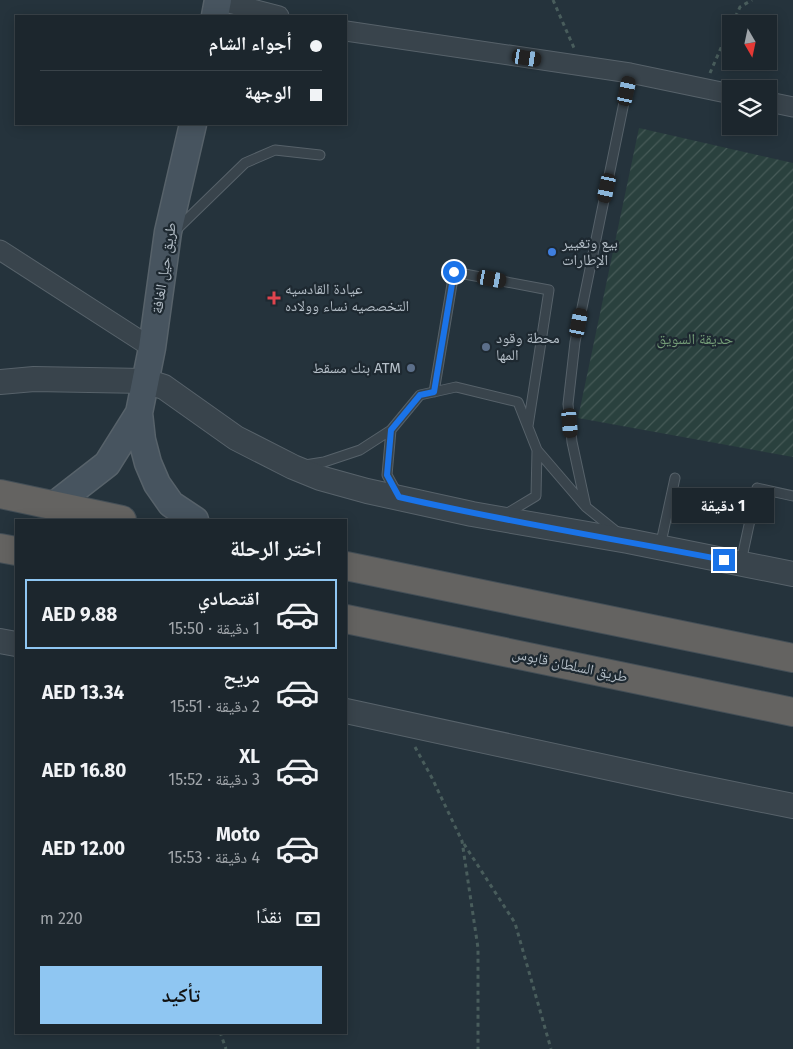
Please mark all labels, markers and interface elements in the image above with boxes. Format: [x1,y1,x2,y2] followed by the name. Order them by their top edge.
[722,15,778,70] north arrow
[722,15,777,135] map controls
[209,32,292,55] text: أجواء الشام
[511,48,542,68] car
[616,75,637,107] car
[722,80,777,135] button: layers
[244,81,292,104] text: الوجهة
[596,172,617,204] car
[148,221,181,315] street label: طريق حيل الغافة
[561,234,618,269] place label: بيع وتغيير الإطارات
[546,246,558,258] marker: بيع وتغيير الإطارات
[443,261,465,283] route start
[475,269,508,289] car
[285,280,409,315] place label: عيادة القادسيه التخصصيه نساء وولاده
[267,291,281,305] marker: عيادة القادسيه التخصصيه نساء وولاده
[568,307,589,339] car
[496,329,560,364] place label: محطة وقود المها
[657,330,734,349] park label: حديقة السويق
[480,341,492,353] marker: محطة وقود المها
[312,359,401,377] place label: بنك مسقط ATM
[405,362,417,374] marker: بنك مسقط ATM
[561,407,578,439] car
[673,488,775,522] callout: 1 دقيقة
[701,496,745,515] text: 1 دقيقة
[230,535,322,562] text: اختر الرحلة
[713,549,735,571] route end
[198,587,260,610] text: اقتصادي
[275,592,320,637] icon: car
[42,603,117,626] text: AED 9.88
[168,619,260,638] text: 1 دقيقة · 15:50
[510,644,629,687] street label: طريق السلطان قابوس
[223,665,260,688] text: مريح
[275,670,320,715] icon: car
[42,681,124,704] text: AED 13.34
[170,697,260,716] text: 2 دقيقة · 15:51
[239,745,260,768] text: XL
[275,748,320,793] icon: car
[42,759,126,782] text: AED 16.80
[168,770,260,789] text: 3 دقيقة · 15:52
[216,823,260,846] text: Moto
[275,826,320,871] icon: car
[42,837,125,860] text: AED 12.00
[168,848,260,867] text: 4 دقيقة · 15:53
[256,905,282,928] text: نقدًا
[294,905,322,933] icon: cash
[40,909,83,928] text: 220 m
[40,966,322,1024] button: تأكيد

